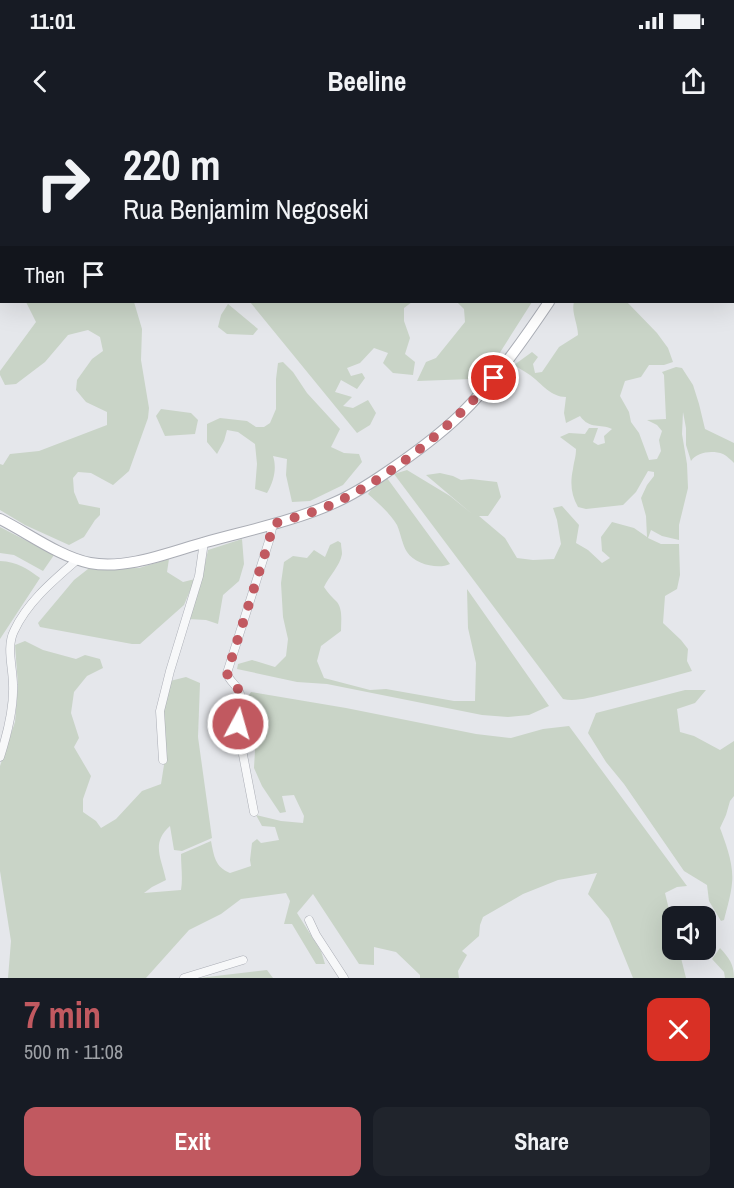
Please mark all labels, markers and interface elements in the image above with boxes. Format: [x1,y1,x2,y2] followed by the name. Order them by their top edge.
[30,6,75,36] text: 11:01
[328,63,406,99] text: Beeline
[24,65,57,98] icon: back
[677,65,710,98] icon: share
[123,137,221,193] text: 220 m
[24,144,102,222] icon: right
[123,191,369,227] text: Rua Benjamim Negoseki
[77,258,110,291] icon: arrive
[24,260,65,290] text: Then
[468,352,519,403] pin
[477,361,510,394] icon: arrive
[206,692,270,756] position arrow
[662,906,716,960] map controls
[662,906,716,960] button: sound
[24,991,101,1039] text: 7 min
[647,998,710,1061] button: close
[24,1038,123,1065] text: 500 m · 11:08
[24,1107,361,1176] button: Exit
[373,1107,710,1176] button: Share

